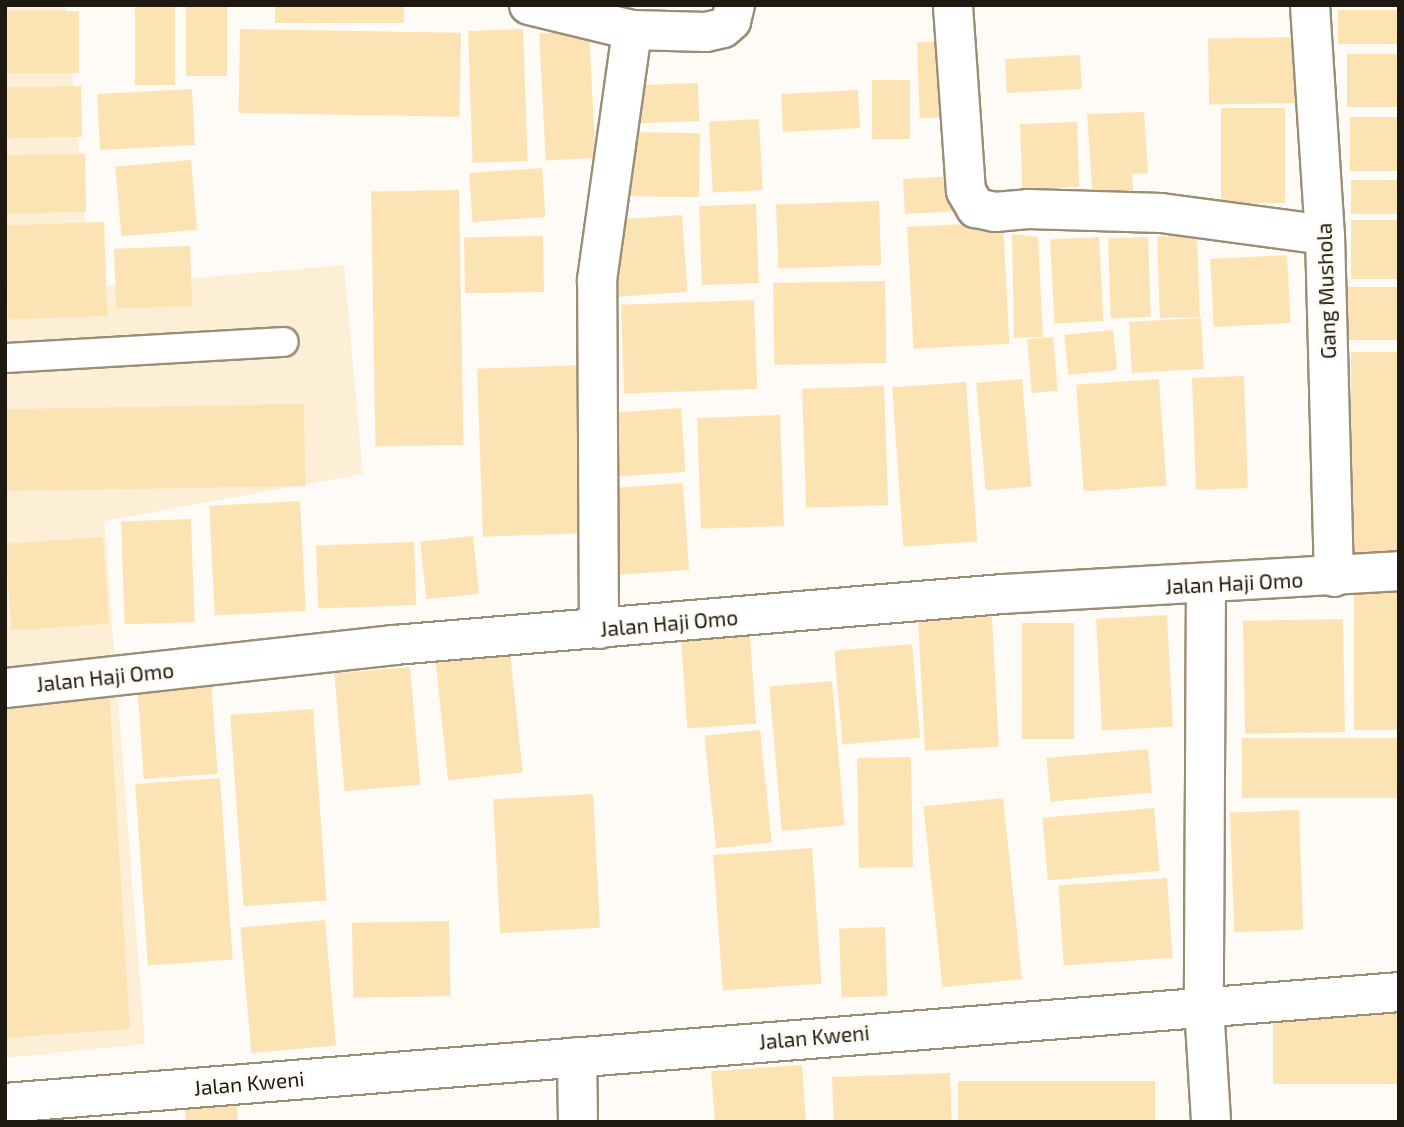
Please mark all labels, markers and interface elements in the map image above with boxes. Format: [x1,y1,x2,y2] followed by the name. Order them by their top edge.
[1311,222,1341,360] street label: Gang Mushola
[1164,567,1304,599] street label: Jalan Haji Omo
[599,604,739,642] street label: Jalan Haji Omo
[35,657,175,697] street label: Jalan Haji Omo
[758,1020,870,1054] street label: Jalan Kweni
[193,1066,305,1100] street label: Jalan Kweni

